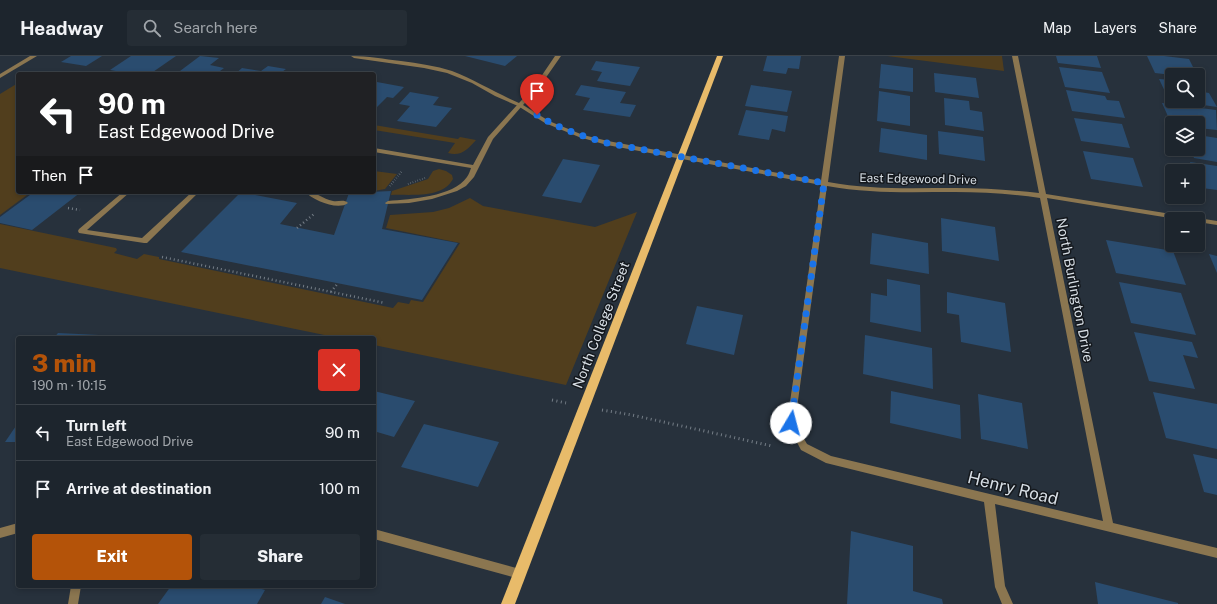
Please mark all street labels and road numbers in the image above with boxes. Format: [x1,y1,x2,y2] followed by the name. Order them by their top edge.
[859,171,977,187] street label: East Edgewood Drive
[1053,217,1097,363] street label: North Burlington Drive
[569,259,633,391] street label: North College Street
[966,467,1060,509] street label: Henry Road

